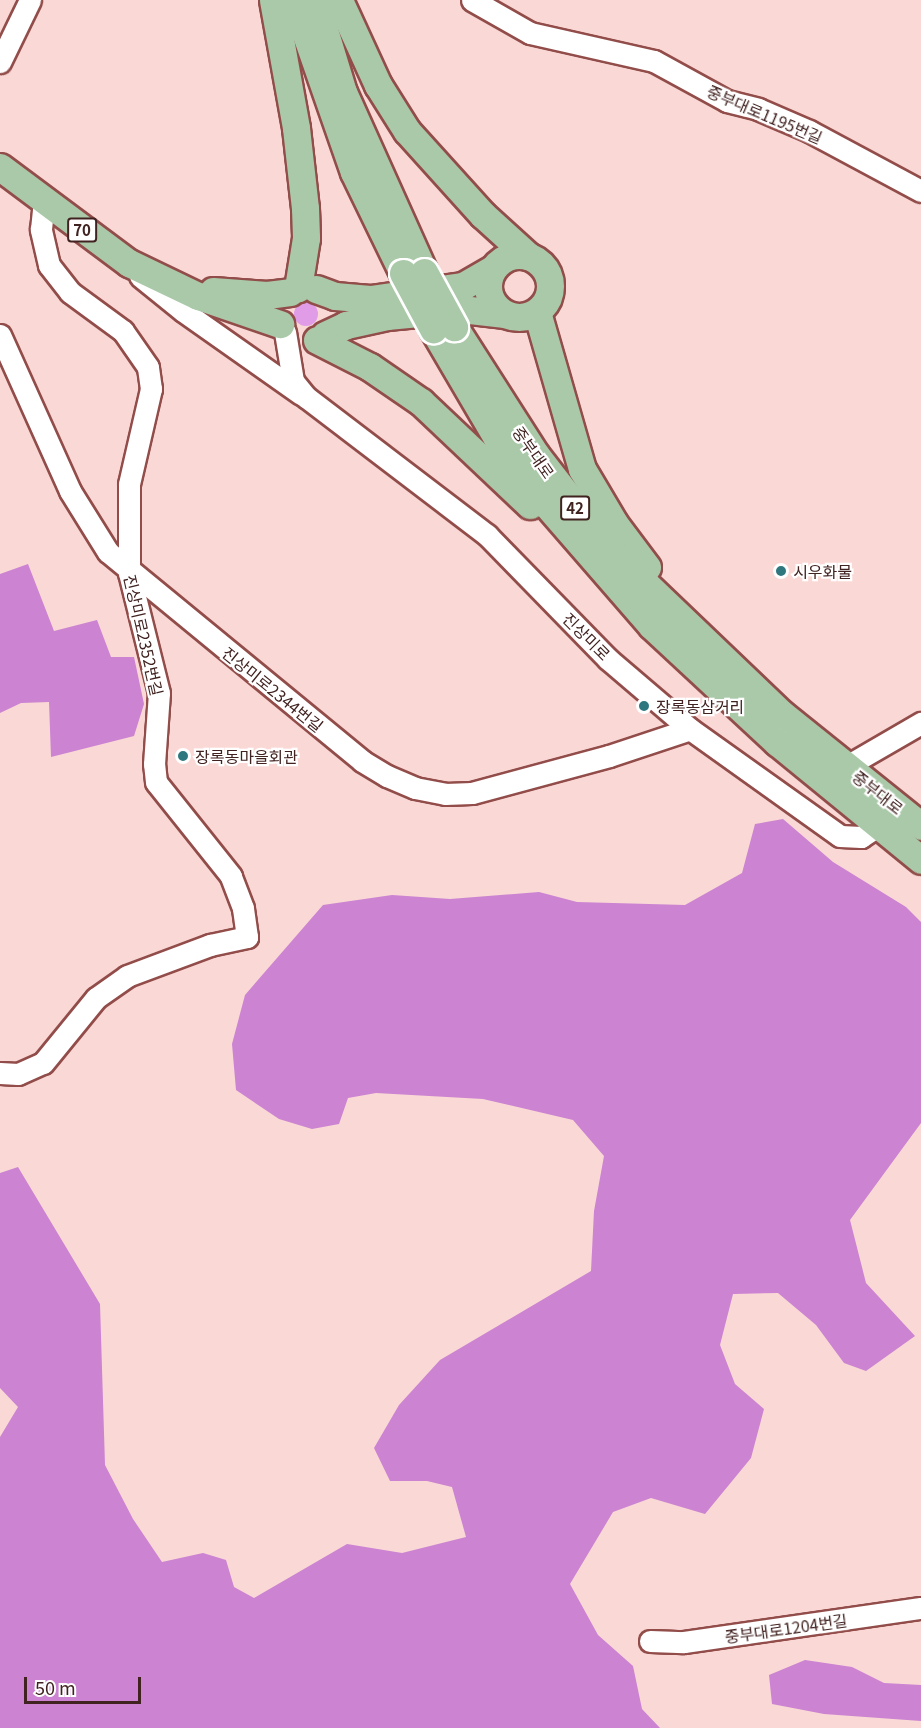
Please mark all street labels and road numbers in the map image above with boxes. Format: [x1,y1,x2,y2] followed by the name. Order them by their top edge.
[704,81,826,147] street label: 중부대로1195번길
[67,218,97,242] road number: 70
[509,422,559,482] street label: 중부대로
[560,496,590,520] road number: 42
[121,573,167,697] street label: 진상미로2352번길
[559,608,615,664] street label: 진상미로
[219,643,327,735] street label: 진상미로2344번길
[849,766,907,818] street label: 중부대로
[723,1610,849,1646] street label: 중부대로1204번길

